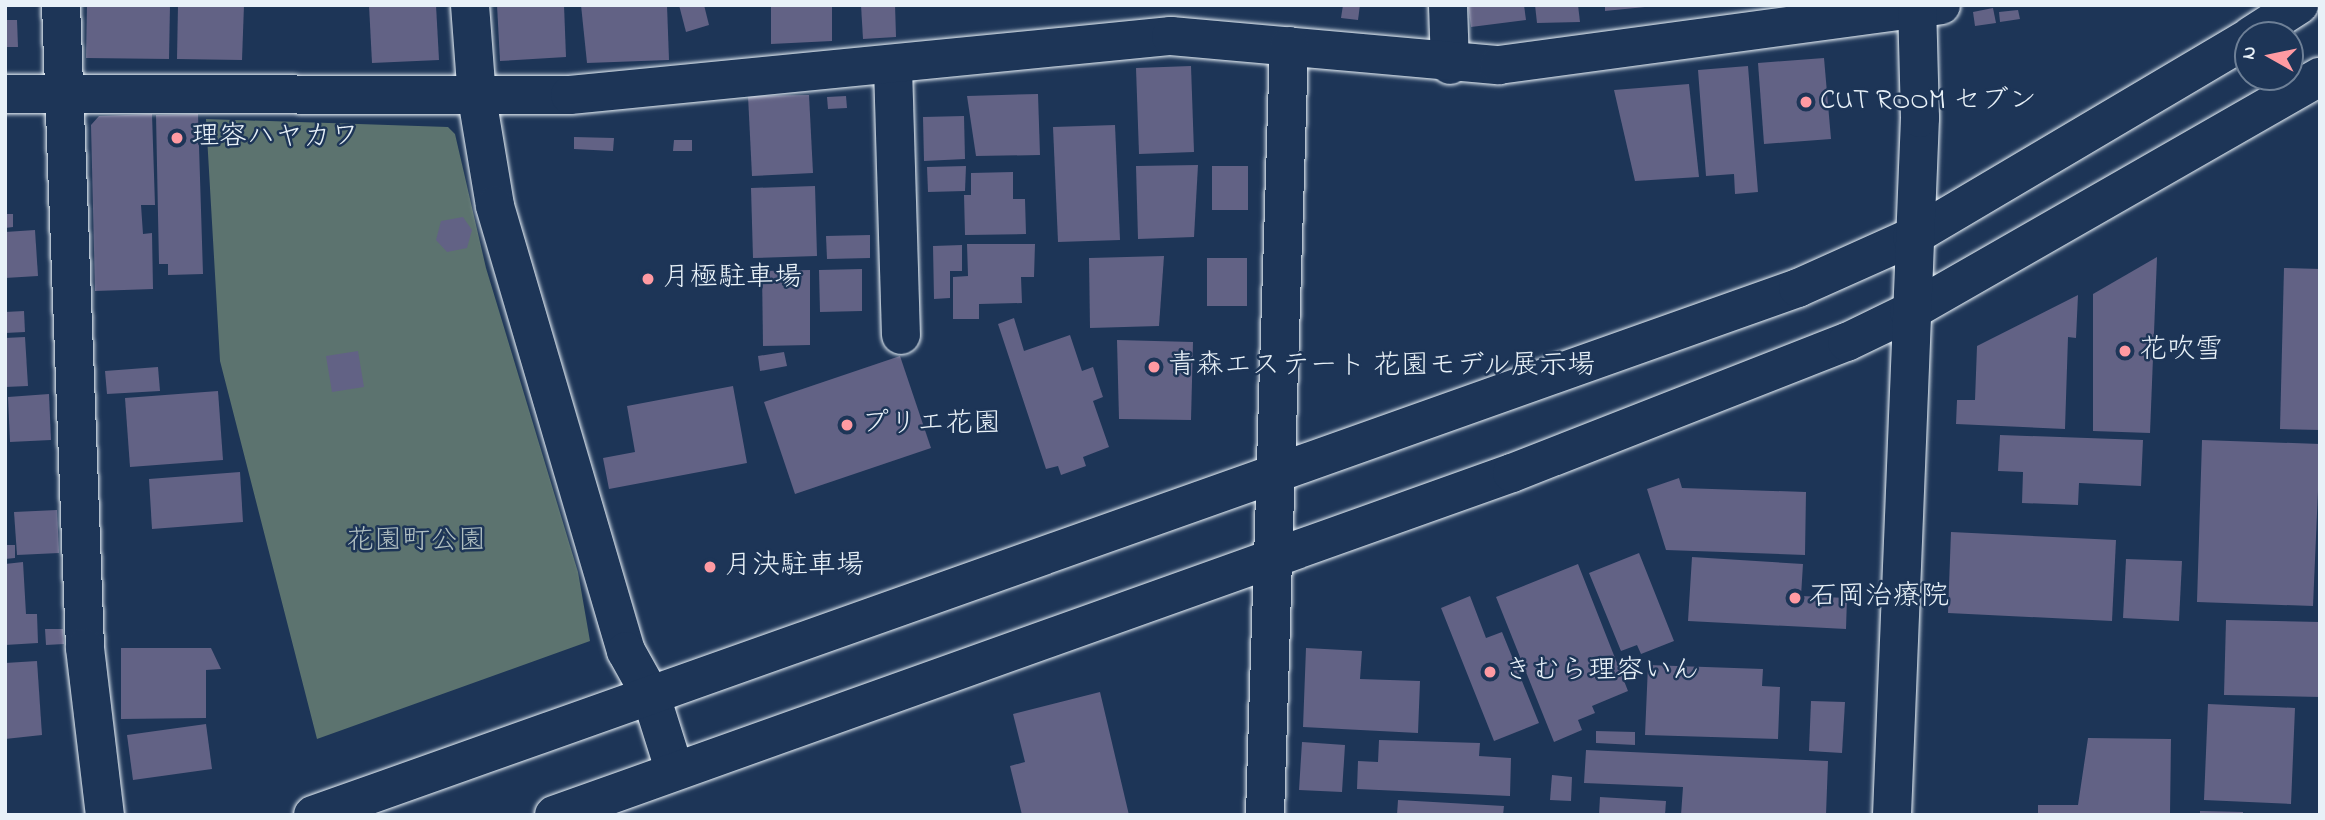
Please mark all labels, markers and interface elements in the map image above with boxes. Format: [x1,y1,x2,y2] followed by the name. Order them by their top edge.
[2234,21,2304,91] north arrow
[2235,45,2264,61] text: N
[1820,85,2037,119] place label: CUT ROOM セブン
[1798,94,1814,110] marker: CUT ROOM セブン
[191,121,359,155] place label: 理容ハヤカワ
[169,130,185,146] marker: 理容ハヤカワ
[662,262,802,296] place label: 月極駐車場
[640,271,656,287] marker: 月極駐車場
[2139,334,2223,368] place label: 花吹雪
[2117,343,2133,359] marker: 花吹雪
[1168,350,1595,384] place label: 青森エステート 花園モデル展示場
[1146,359,1162,375] marker: 青森エステート 花園モデル展示場
[861,408,1001,442] place label: プリエ花園
[839,417,855,433] marker: プリエ花園
[346,525,486,559] park label: 花園町公園
[724,550,864,584] place label: 月決駐車場
[702,559,718,575] marker: 月決駐車場
[1809,581,1949,615] place label: 石岡治療院
[1787,590,1803,606] marker: 石岡治療院
[1504,655,1700,689] place label: きむら理容いん
[1482,664,1498,680] marker: きむら理容いん

